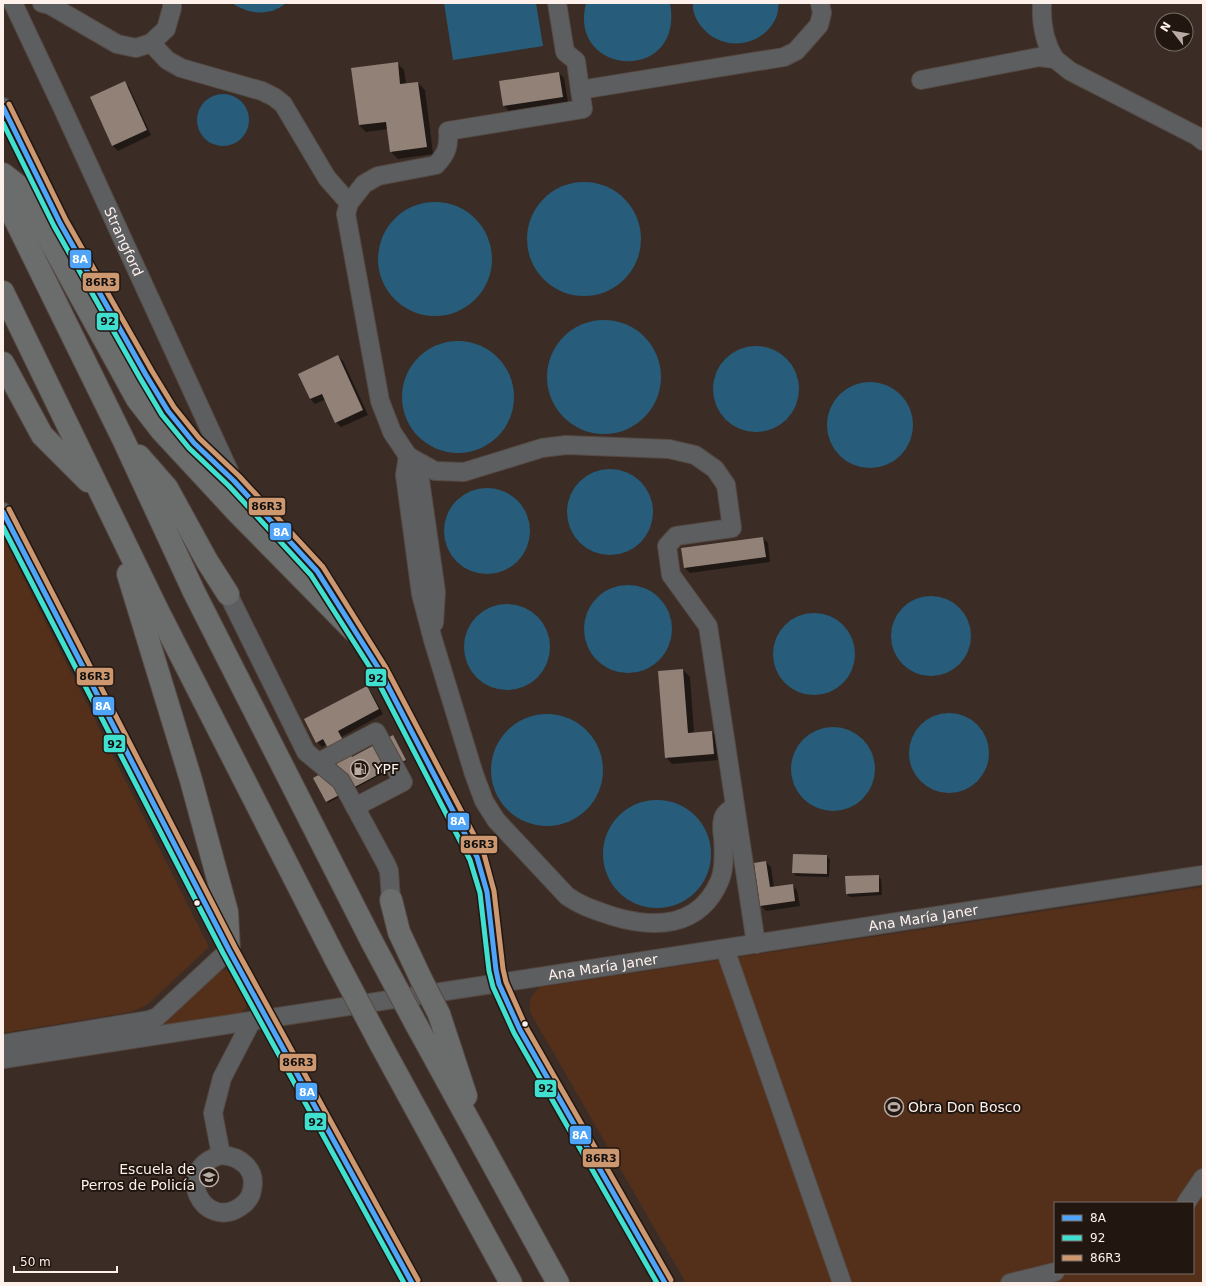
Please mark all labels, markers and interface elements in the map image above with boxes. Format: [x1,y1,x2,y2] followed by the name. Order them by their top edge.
[1154,12,1194,52] north arrow
[1158,20,1174,34] text: N
[101,204,147,279] street label: Strangford
[69,249,92,269] line badge: 8A
[72,253,89,266] text: 8A
[82,272,120,292] line badge: 86R3
[85,276,117,289] text: 86R3
[96,312,119,331] line badge: 92
[100,315,116,328] text: 92
[248,497,286,516] line badge: 86R3
[251,500,283,513] text: 86R3
[269,522,292,541] line badge: 8A
[273,526,290,539] text: 8A
[76,667,114,686] line badge: 86R3
[365,668,387,687] line badge: 92
[79,670,111,683] text: 86R3
[368,672,384,685] text: 92
[92,696,115,716] line badge: 8A
[95,700,112,713] text: 8A
[103,734,126,753] line badge: 92
[107,738,123,751] text: 92
[349,758,371,780] fuel station icon: YPF
[373,761,399,777] place label: YPF
[447,812,470,831] line badge: 8A
[450,815,467,828] text: 8A
[460,835,498,854] line badge: 86R3
[463,838,495,851] text: 86R3
[192,898,202,908] unlabelled marker
[867,902,979,934] street label: Ana María Janer
[547,951,659,983] street label: Ana María Janer
[520,1019,530,1029] unlabelled marker
[279,1053,317,1072] line badge: 86R3
[282,1056,314,1069] text: 86R3
[534,1079,557,1098] line badge: 92
[295,1082,318,1101] line badge: 8A
[538,1082,554,1095] text: 92
[299,1086,316,1099] text: 8A
[883,1096,905,1118] sports icon: Obra Don Bosco
[908,1099,1021,1115] place label: Obra Don Bosco
[304,1112,327,1131] line badge: 92
[308,1116,324,1129] text: 92
[569,1125,592,1145] line badge: 8A
[572,1129,589,1142] text: 8A
[582,1148,620,1168] line badge: 86R3
[585,1152,617,1165] text: 86R3
[81,1161,195,1193] place label: Escuela de Perros de Policía
[198,1166,220,1188] school or university icon: Escuela de Perros de Policía
[1054,1202,1194,1274] legend
[1090,1211,1107,1225] text: 8A
[1090,1231,1105,1245] text: 92
[14,1248,117,1274] scale bar
[1090,1251,1121,1265] text: 86R3
[20,1255,51,1269] text: 50 m

